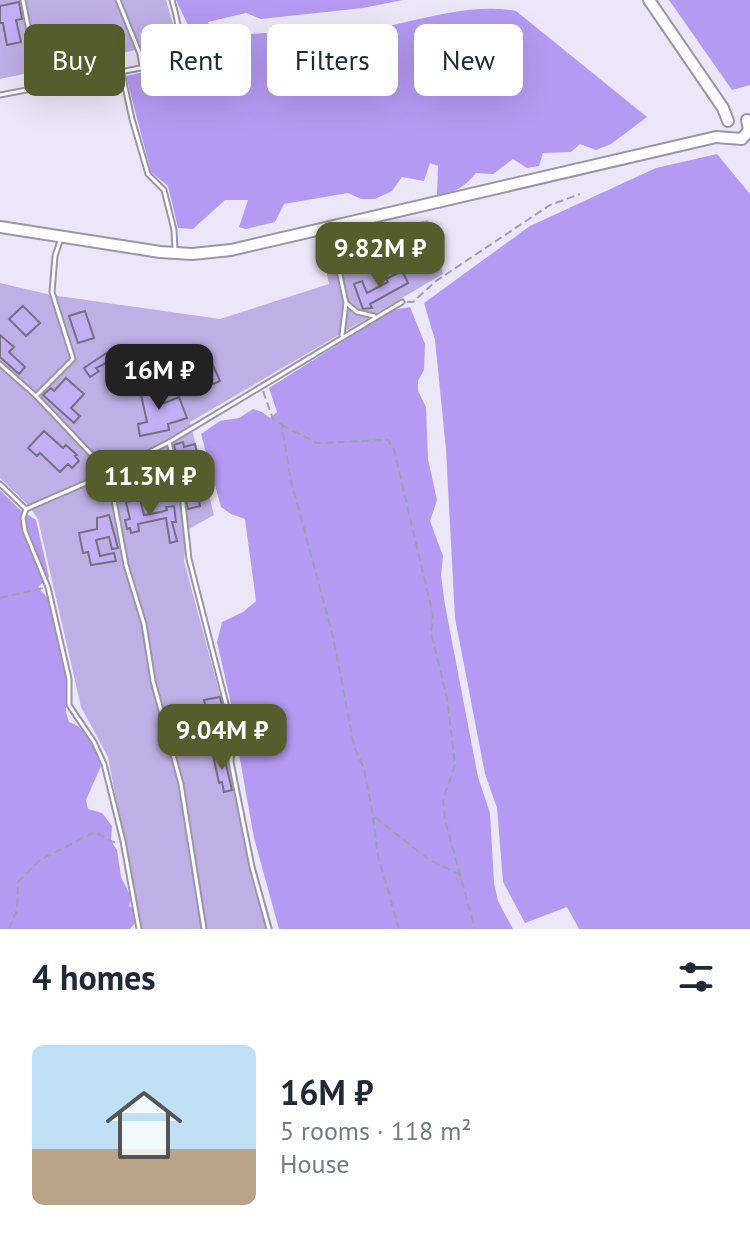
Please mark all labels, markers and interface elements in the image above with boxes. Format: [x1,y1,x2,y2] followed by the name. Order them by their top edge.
[24,24,125,96] chip: Buy
[141,24,251,96] chip: Rent
[267,24,398,96] chip: Filters
[414,24,523,96] chip: New
[306,222,454,290] pin: 9.82M ₽
[334,231,426,264] text: 9.82M ₽
[103,344,215,412] pin: 16M ₽
[123,353,195,386] text: 16M ₽
[76,450,224,518] pin: 11.3M ₽
[104,459,196,492] text: 11.3M ₽
[148,704,296,772] pin: 9.04M ₽
[176,713,268,746] text: 9.04M ₽
[32,955,156,999] text: 4 homes
[674,955,718,999] icon: filters
[280,1070,374,1114] text: 16M ₽
[96,1077,192,1173] icon: home
[280,1114,472,1147] text: 5 rooms · 118 m²
[280,1147,350,1180] text: House

